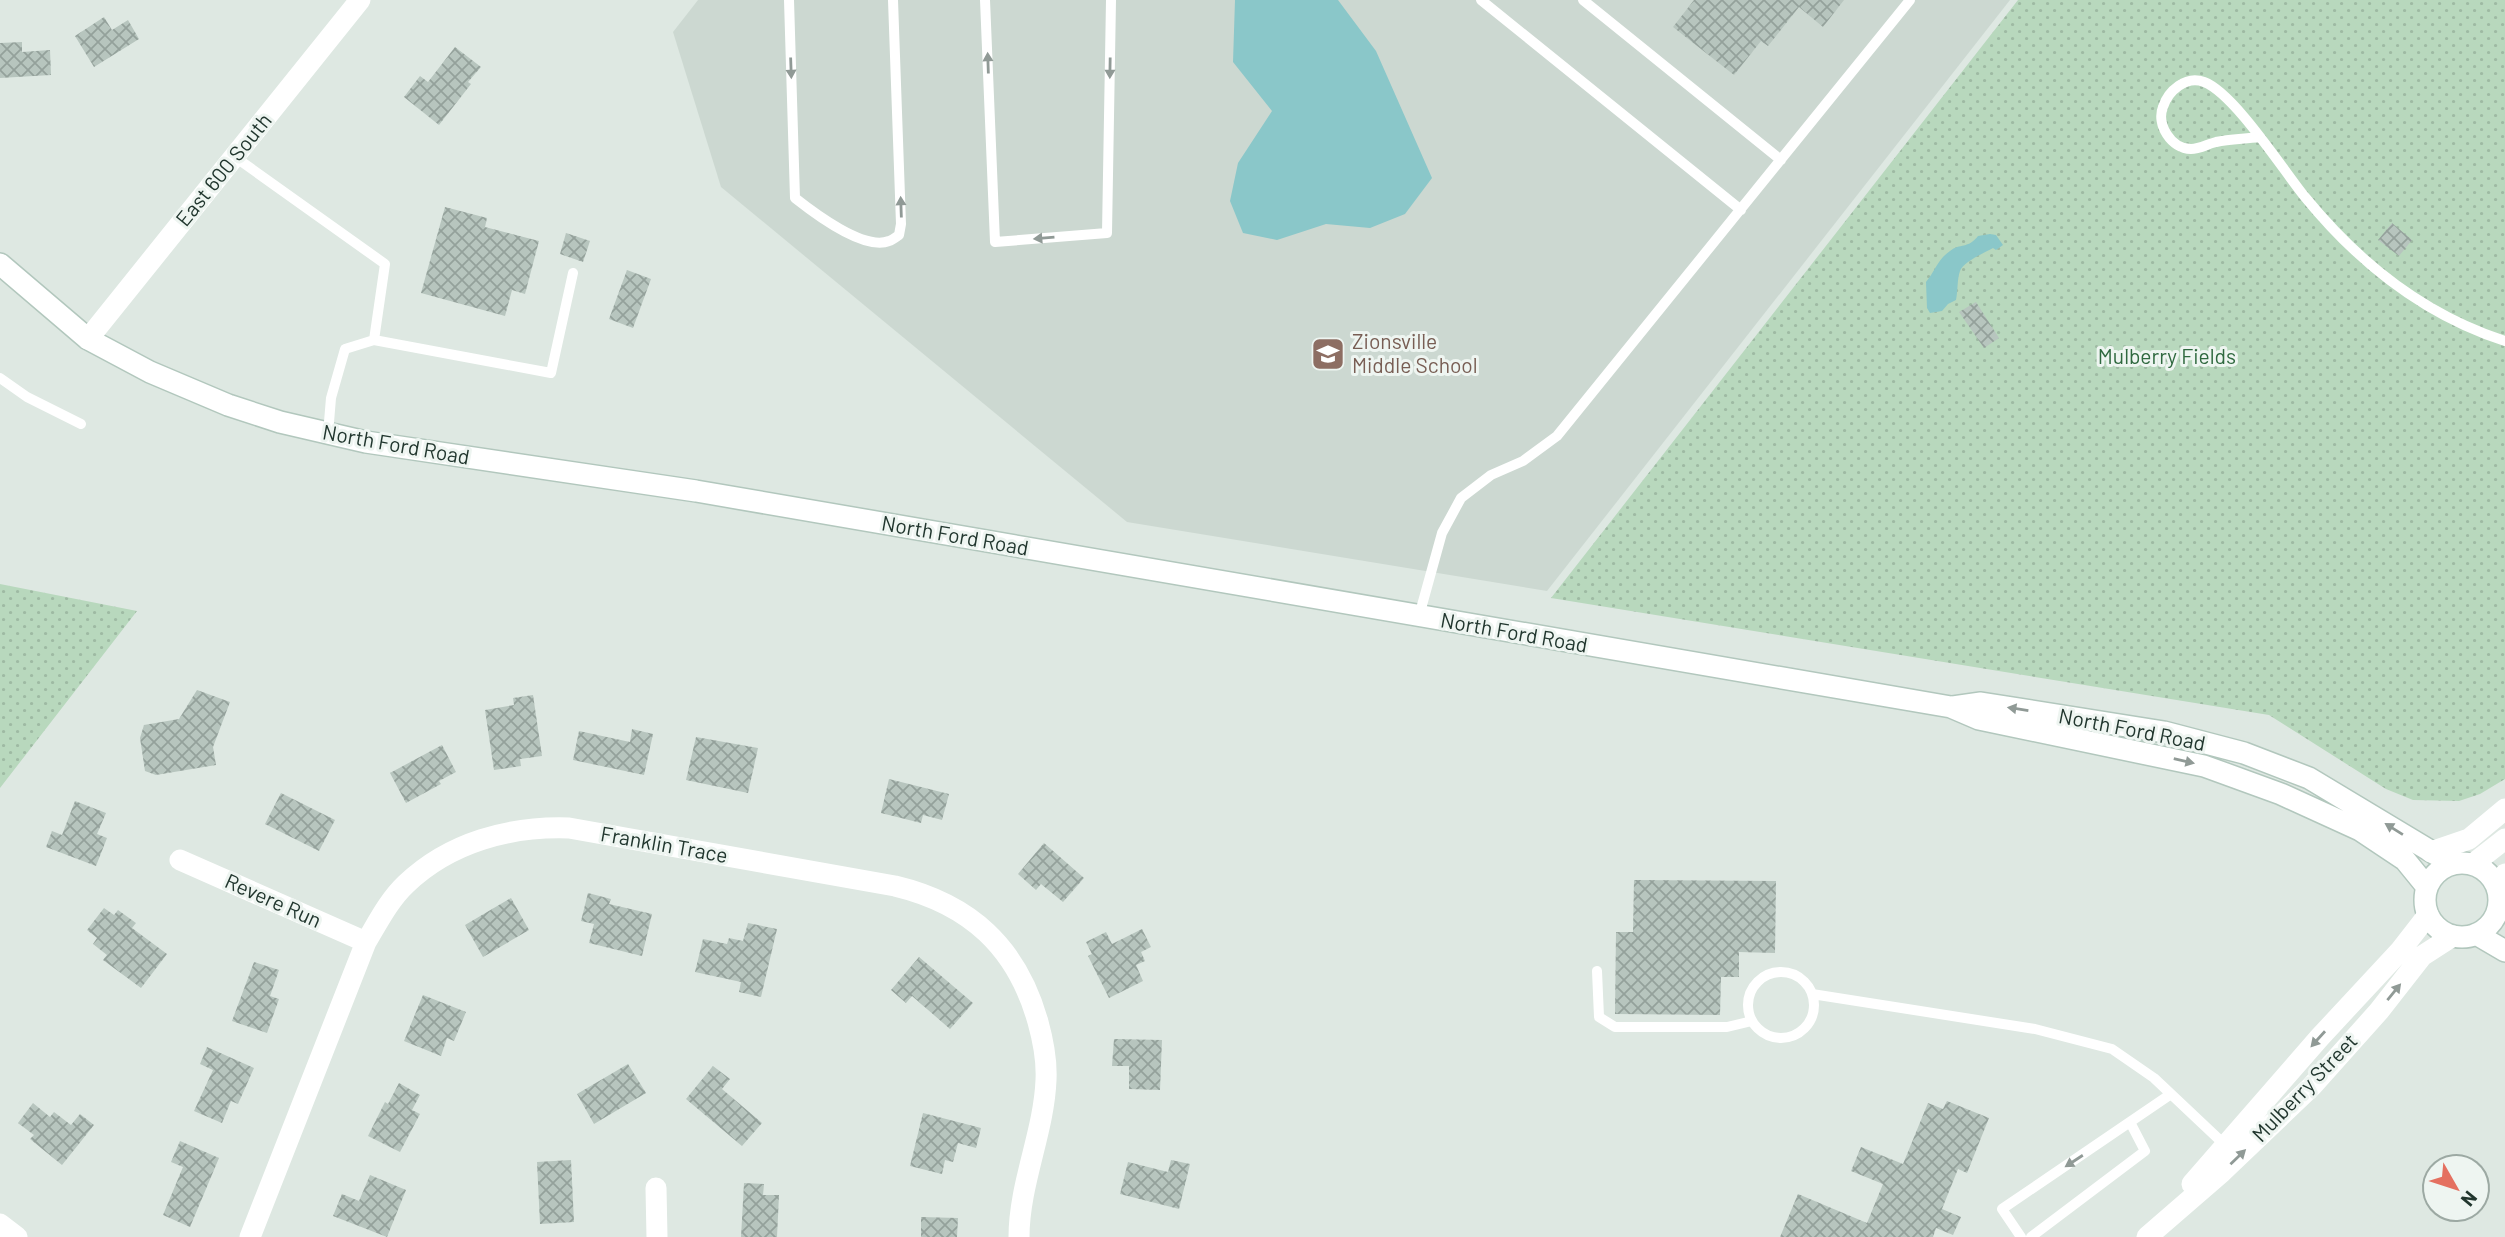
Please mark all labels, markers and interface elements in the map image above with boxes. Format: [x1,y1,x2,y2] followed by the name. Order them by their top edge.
[982,52,993,74] one-way arrow
[785,57,797,79] one-way arrow
[1104,57,1116,79] one-way arrow
[170,108,276,231] street label: East 600 South
[895,196,906,218] one-way arrow
[1033,233,1055,244] one-way arrow
[1352,328,1478,377] place label: Zionsville Middle School
[1309,335,1347,373] school or university icon: Zionsville Middle School
[2098,343,2236,368] park label: Mulberry Fields
[321,418,472,469] street label: North Ford Road
[880,509,1031,560] street label: North Ford Road
[1439,606,1590,657] street label: North Ford Road
[2057,702,2208,755] street label: North Ford Road
[2007,704,2029,715] one-way arrow
[2173,756,2195,767] one-way arrow
[599,820,730,867] street label: Franklin Trace
[2384,822,2403,835] one-way arrow
[222,867,326,932] street label: Revere Run
[2386,983,2401,1000] one-way arrow
[2246,1028,2362,1146] street label: Mulberry Street
[2310,1030,2326,1048] one-way arrow
[2229,1149,2246,1165] one-way arrow
[2421,1153,2491,1223] north arrow
[2064,1155,2083,1168] one-way arrow
[2457,1187,2483,1211] text: N

